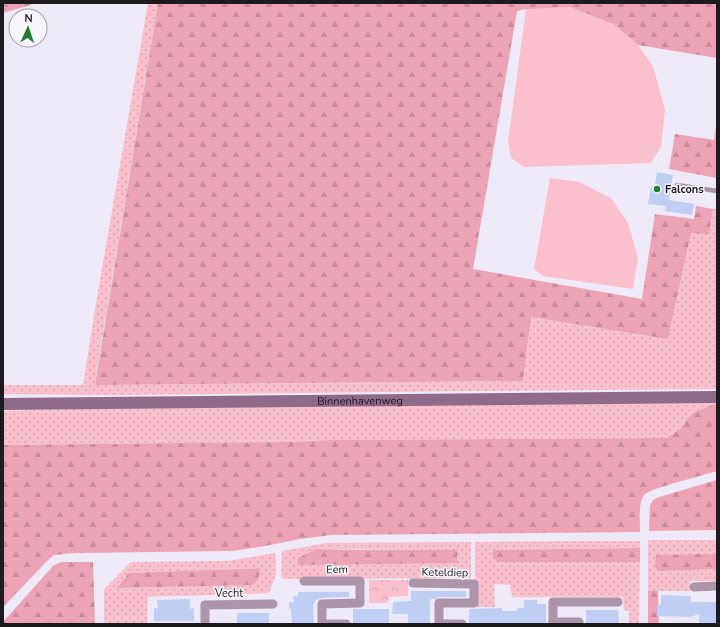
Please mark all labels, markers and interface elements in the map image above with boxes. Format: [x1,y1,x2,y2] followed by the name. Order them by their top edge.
[8,8,48,48] north arrow
[24,11,33,26] text: N
[665,182,704,197] place label: Falcons
[652,184,662,194] marker: Falcons
[317,393,403,409] street label: Binnenhavenweg
[326,562,348,577] street label: Eem
[422,565,468,580] street label: Keteldiep
[214,586,243,601] street label: Vecht

